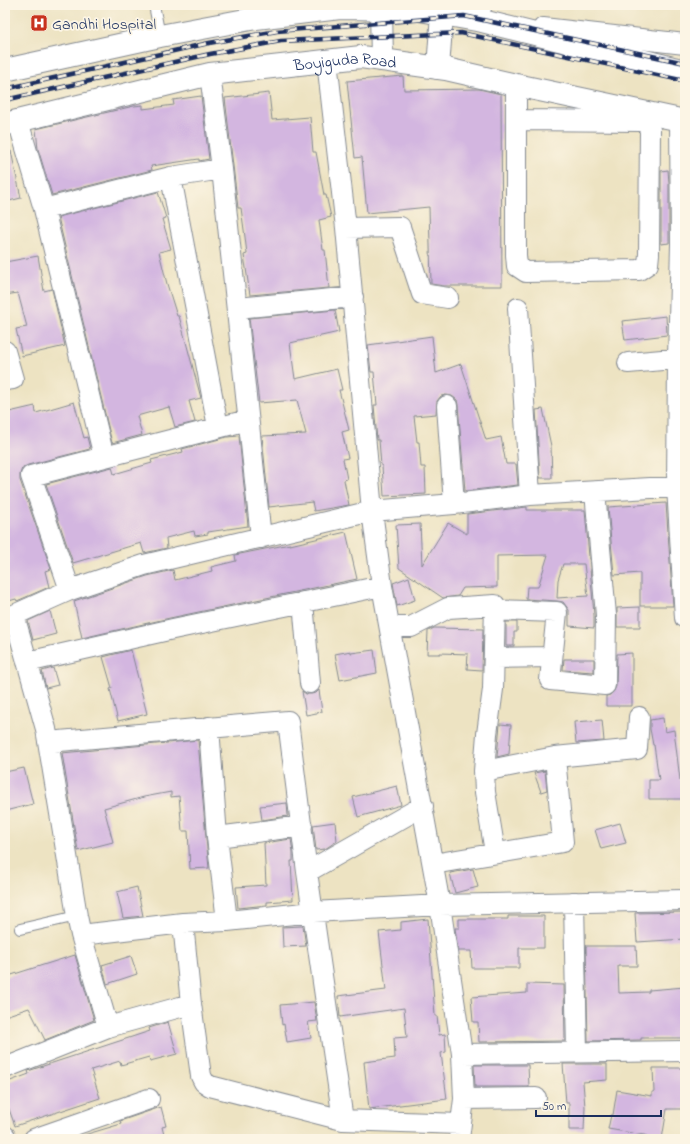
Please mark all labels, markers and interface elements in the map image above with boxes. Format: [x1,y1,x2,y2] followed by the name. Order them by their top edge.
[29,13,49,33] hospital icon: Gandhi Hospital
[52,13,156,37] place label: Gandhi Hospital
[291,47,398,79] street label: Boyiguda Road
[536,1092,661,1118] scale bar
[542,1098,566,1116] text: 50 m

